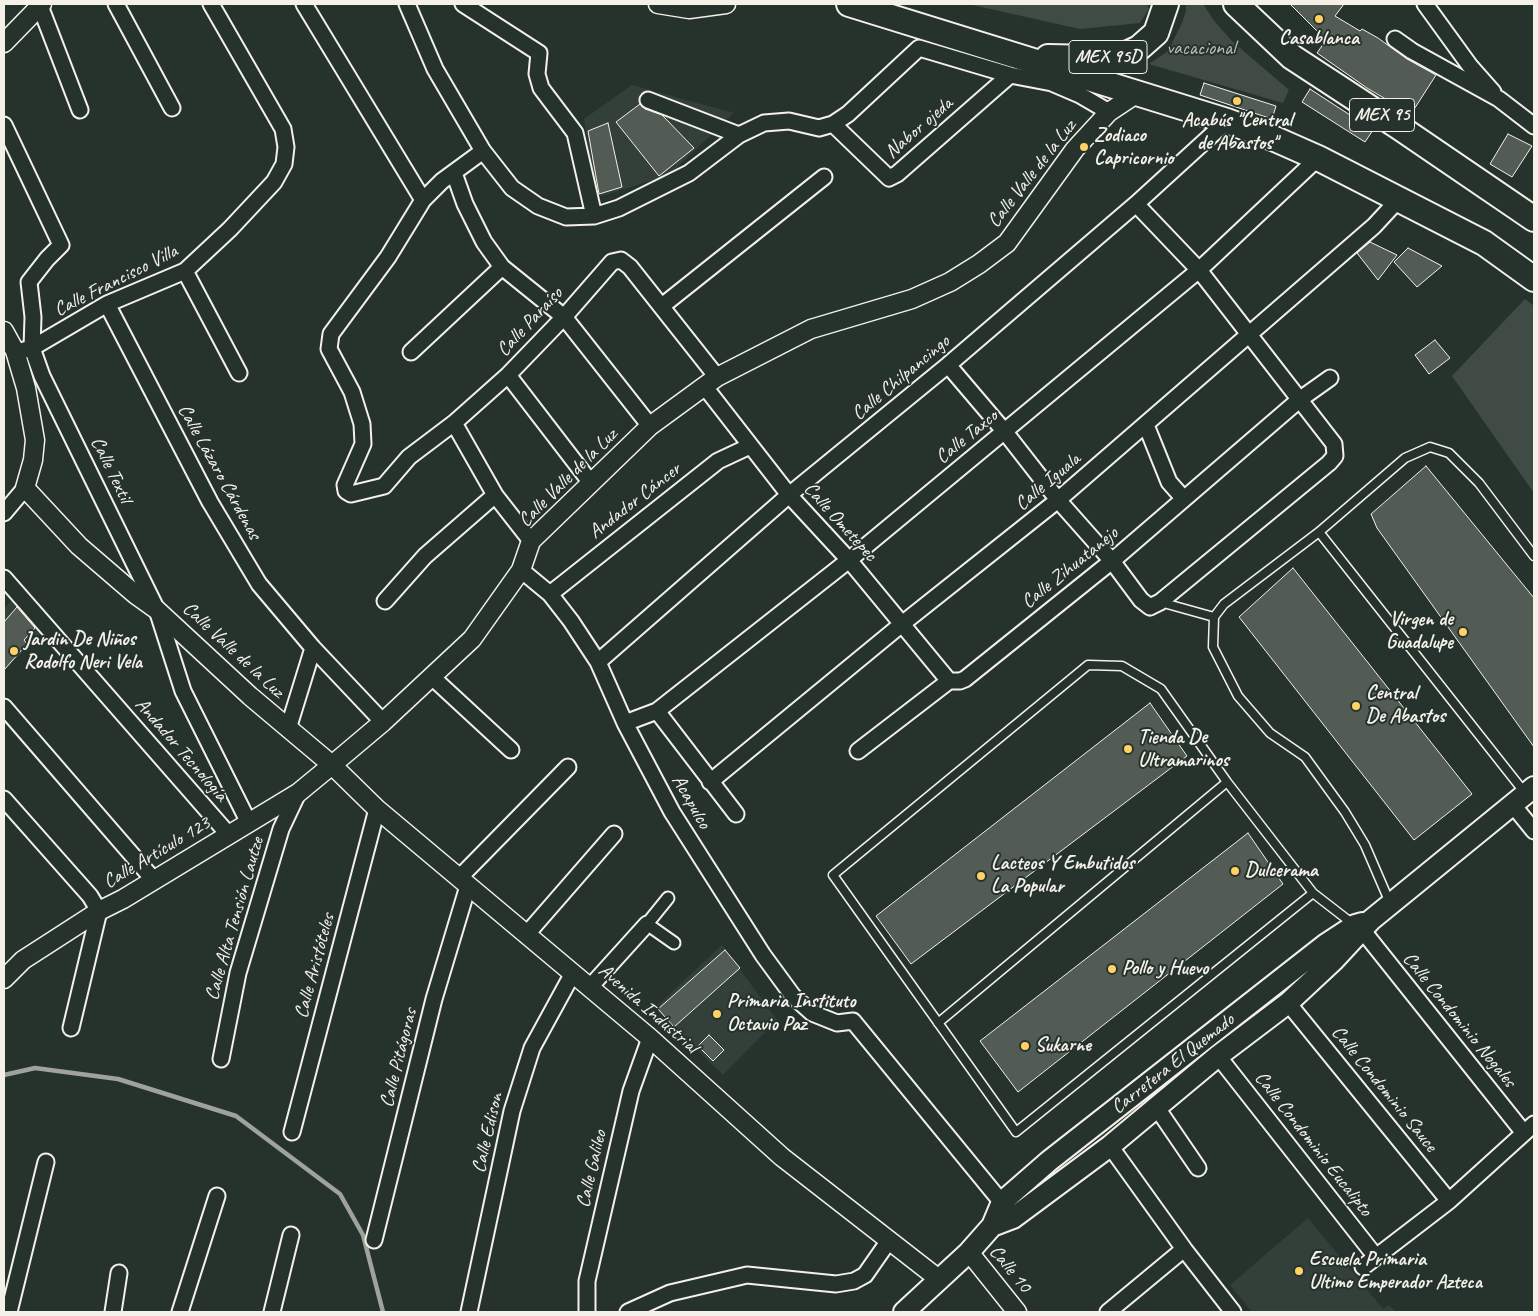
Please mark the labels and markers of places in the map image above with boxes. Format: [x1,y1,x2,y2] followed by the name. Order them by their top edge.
[1313,13,1325,25] marker: Casablanca
[1279,27,1359,51] place label: Casablanca
[1231,95,1243,107] marker: Acabús "Central de Abastos"
[1182,109,1292,156] place label: Acabús "Central de Abastos"
[1094,124,1174,171] place label: Zodiaco Capricornio
[1078,141,1090,153] marker: Zodiaco Capricornio
[1386,608,1453,655] place label: Virgen de Guadalupe
[1457,626,1469,638] marker: Virgen de Guadalupe
[24,628,142,675] place label: Jardin De Niños Rodolfo Neri Vela
[8,645,20,657] marker: Jardin De Niños Rodolfo Neri Vela
[1366,682,1445,729] place label: Central De Abastos
[1350,700,1362,712] marker: Central De Abastos
[1138,726,1229,773] place label: Tienda De Ultramarinos
[1122,743,1134,755] marker: Tienda De Ultramarinos
[991,852,1134,899] place label: Lacteos Y Embutidos La Popular
[1245,859,1318,883] place label: Dulcerama
[1229,865,1241,877] marker: Dulcerama
[975,870,987,882] marker: Lacteos Y Embutidos La Popular
[1122,957,1208,981] place label: Pollo y Huevo
[1106,963,1118,975] marker: Pollo y Huevo
[727,990,855,1037] place label: Primaria Instituto Octavio Paz
[711,1008,723,1020] marker: Primaria Instituto Octavio Paz
[1035,1034,1091,1058] place label: Sukarne
[1019,1040,1031,1052] marker: Sukarne
[1309,1248,1482,1295] place label: Escuela Primaria Ultimo Emperador Azteca
[1293,1265,1305,1277] marker: Escuela Primaria Ultimo Emperador Azteca

